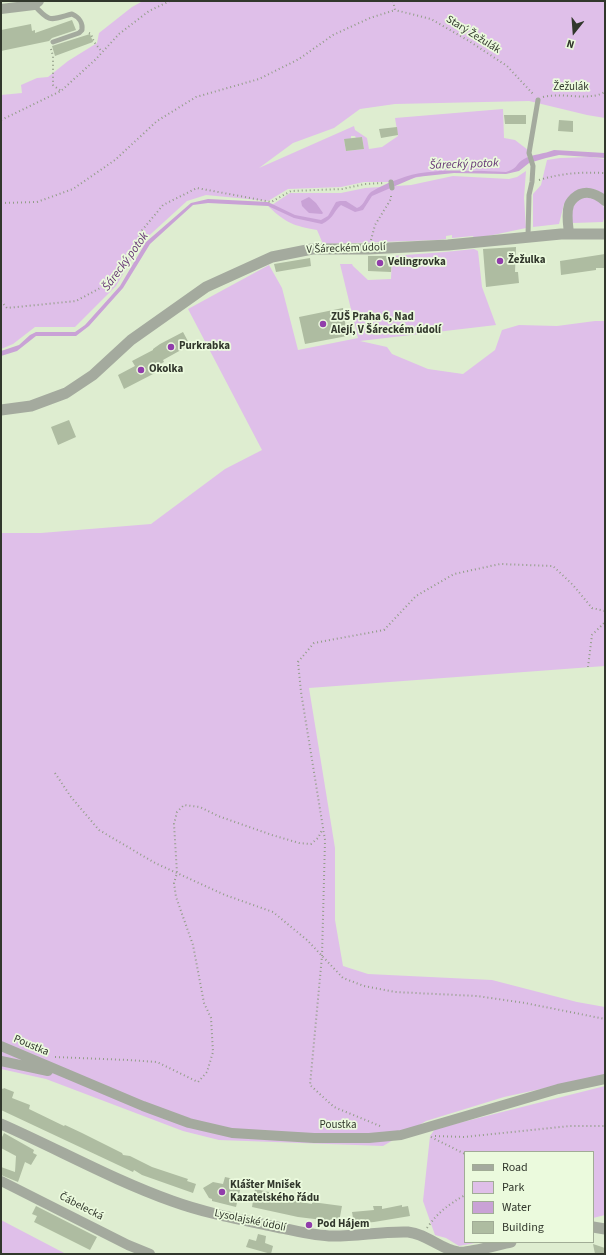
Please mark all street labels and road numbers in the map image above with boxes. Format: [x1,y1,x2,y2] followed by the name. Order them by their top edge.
[443,13,503,57] street label: Starý Žežulák
[553,81,589,95] street label: Žežulák
[306,241,386,257] street label: V Šáreckém údolí
[11,1033,51,1059] street label: Poustka
[320,1119,356,1133] street label: Poustka
[57,1190,105,1224] street label: Čábelecká
[213,1207,287,1235] street label: Lysolajské údolí

